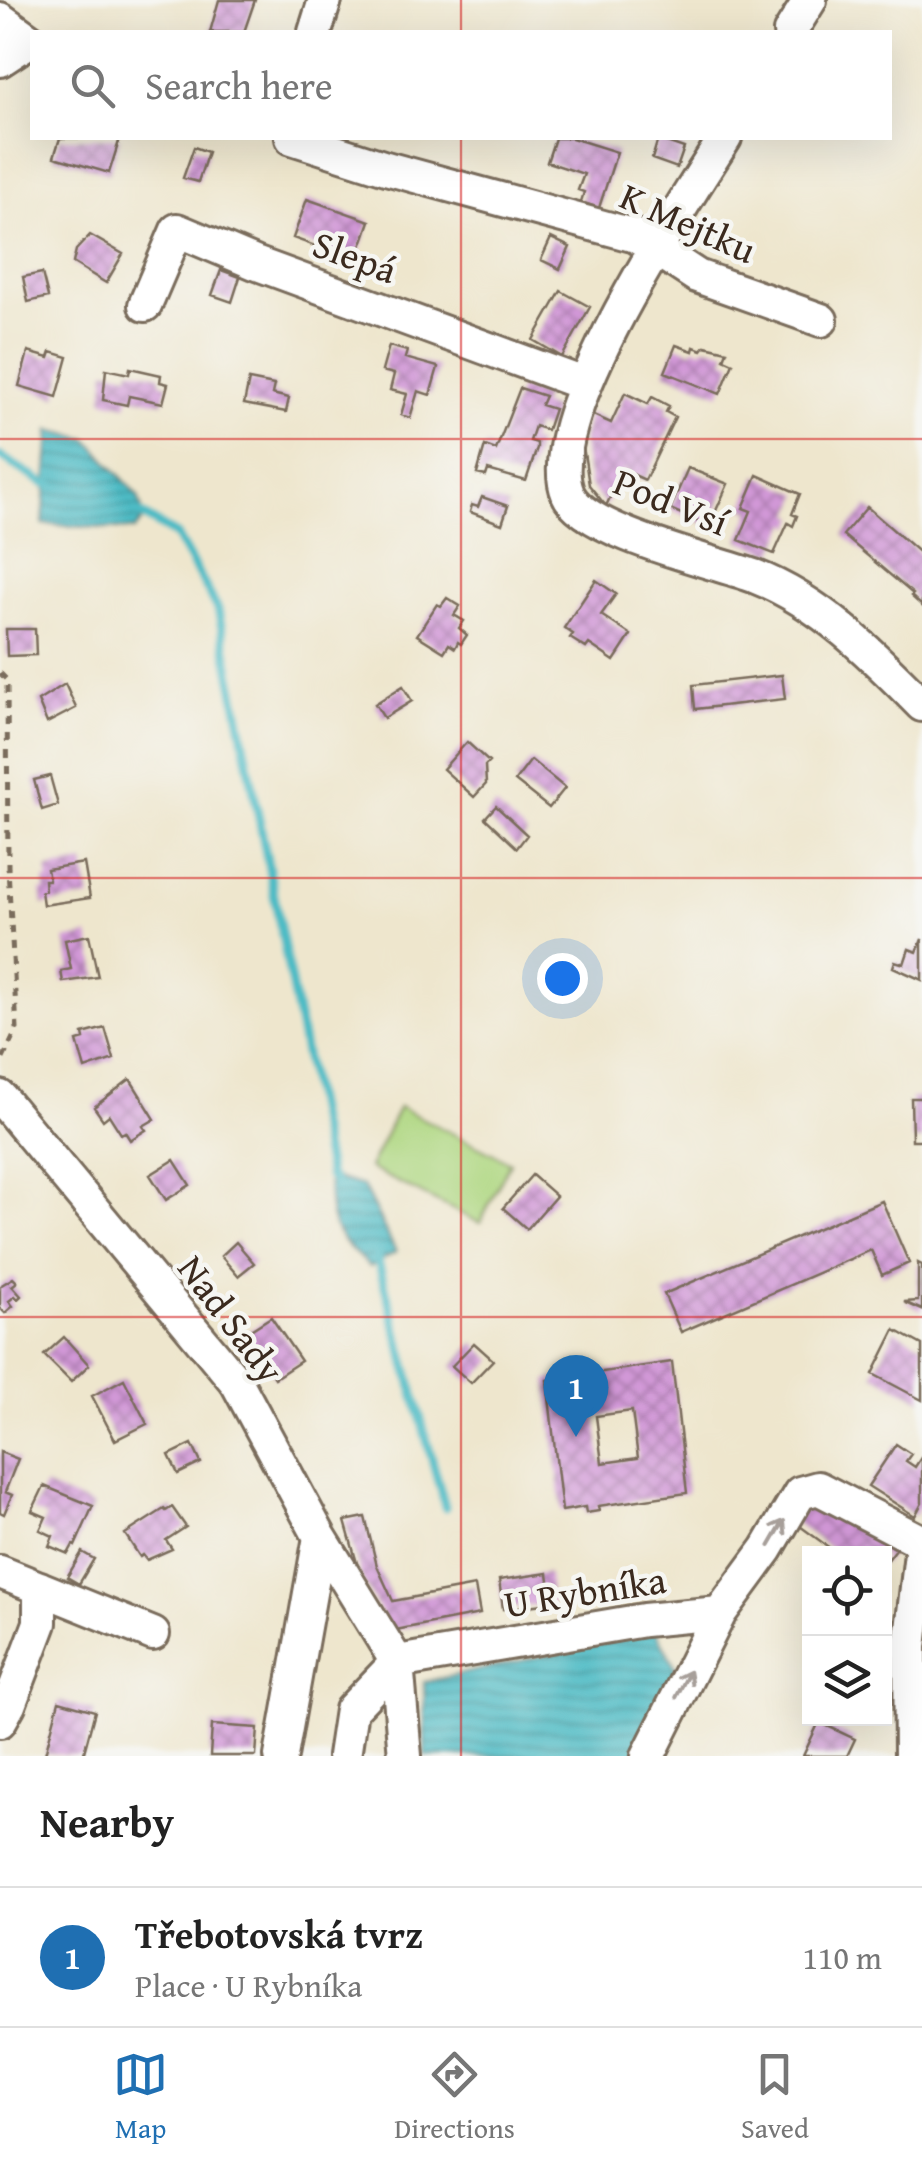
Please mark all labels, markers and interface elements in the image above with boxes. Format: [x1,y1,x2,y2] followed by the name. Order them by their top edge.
[30,30,892,140] search box
[145,57,333,113] text: Search here
[65,58,120,113] icon: search
[612,167,766,277] street label: K Mejtku
[306,215,405,297] street label: Slepá
[606,453,738,550] street label: Pod Vsí
[537,953,588,1004] your location
[165,1243,298,1394] street label: Nad Sady
[544,1354,608,1437] pin: 1
[767,1520,787,1548] one-way arrow
[802,1546,892,1726] map controls
[802,1546,892,1636] button: locate
[500,1551,670,1631] street label: U Rybníka
[802,1636,892,1726] button: layers
[674,1669,693,1699] one-way arrow
[40,1791,174,1852] text: Nearby
[135,1906,423,1962] text: Třebotovská tvrz
[64,1934,81,1981] text: 1
[803,1934,882,1981] text: 110 m
[135,1962,362,2009] text: Place · U Rybníka
[113,2047,168,2148] tab: Map
[394,2047,515,2148] tab: Directions
[741,2047,809,2148] tab: Saved

